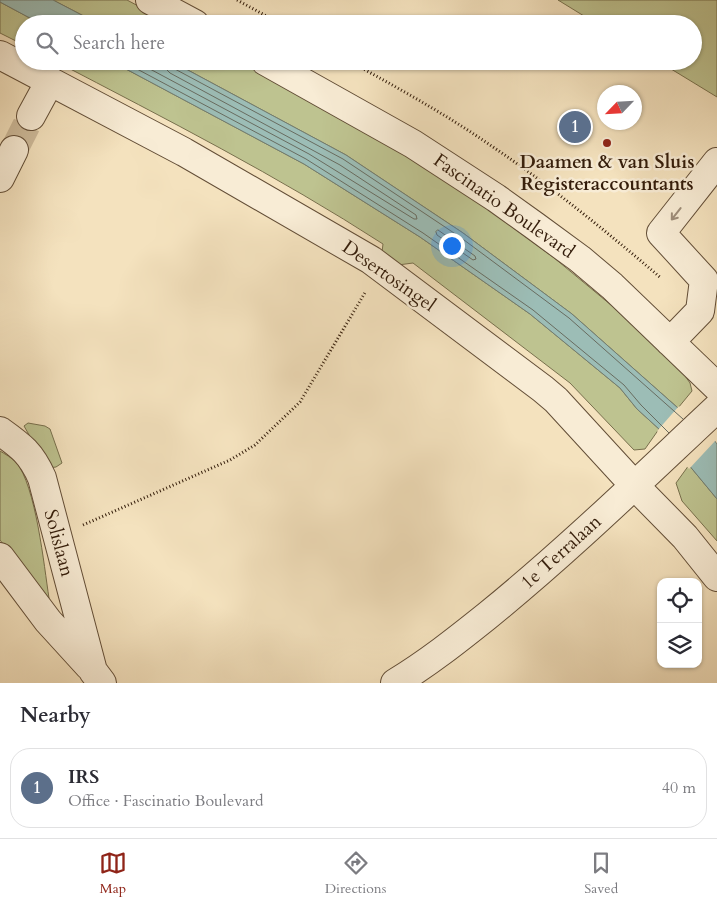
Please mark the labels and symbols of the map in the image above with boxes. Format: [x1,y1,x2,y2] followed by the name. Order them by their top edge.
[597,85,642,130] north arrow
[559,108,591,146] pin: 1
[601,137,613,149] marker: Daamen & van Sluis Registeraccountants
[428,147,580,265] street label: Fascinatio Boulevard
[520,149,694,197] place label: Daamen & van Sluis Registeraccountants
[671,207,681,221] one-way arrow
[439,233,465,259] your location
[337,234,441,318] street label: Desertosingel
[38,507,80,580] street label: Solislaan
[515,509,607,595] street label: 1e Terralaan

